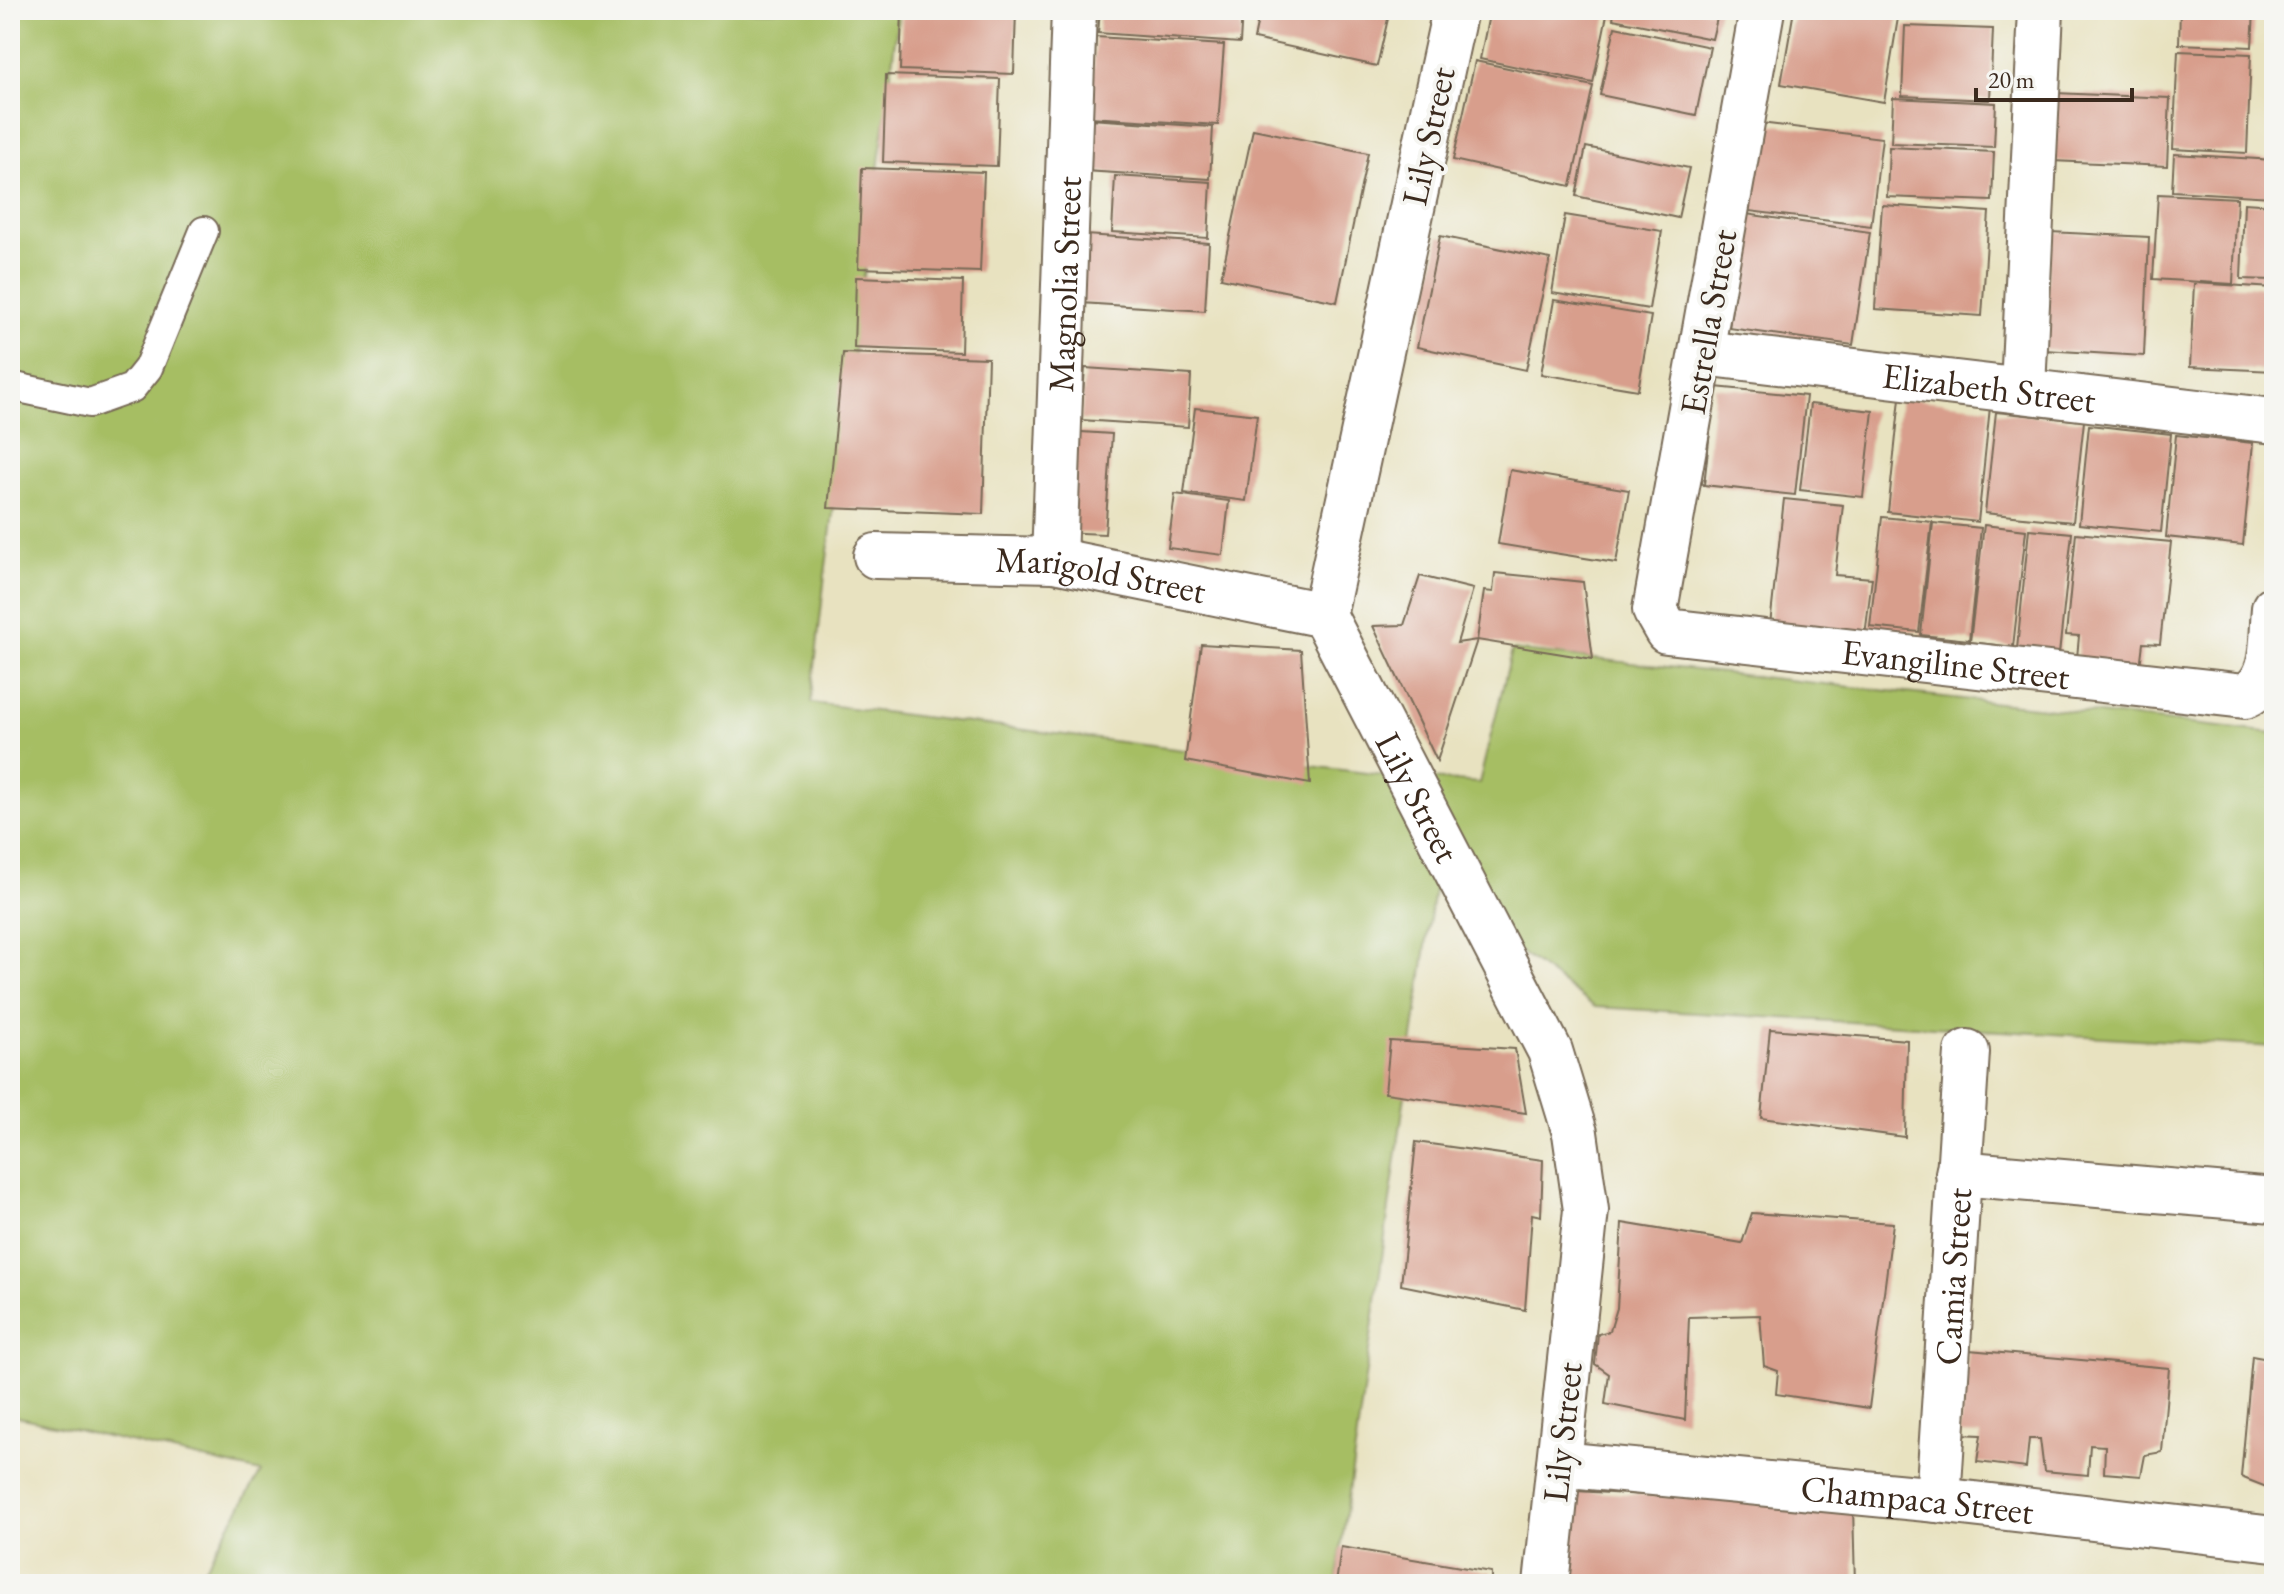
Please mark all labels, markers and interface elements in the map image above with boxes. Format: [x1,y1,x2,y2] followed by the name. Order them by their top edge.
[1976,52,2132,102] scale bar
[1390,62,1466,210] street label: Lily Street
[1988,64,2035,95] text: 20 m
[1037,175,1091,393] street label: Magnolia Street
[1669,225,1748,418] street label: Estrella Street
[1880,351,2099,423] street label: Elizabeth Street
[995,535,1211,614] street label: Marigold Street
[1839,627,2073,700] street label: Evangiline Street
[1365,724,1472,871] street label: Lily Street
[1923,1186,1982,1367] street label: Camia Street
[1531,1359,1593,1504] street label: Lily Street
[1799,1464,2037,1535] street label: Champaca Street

